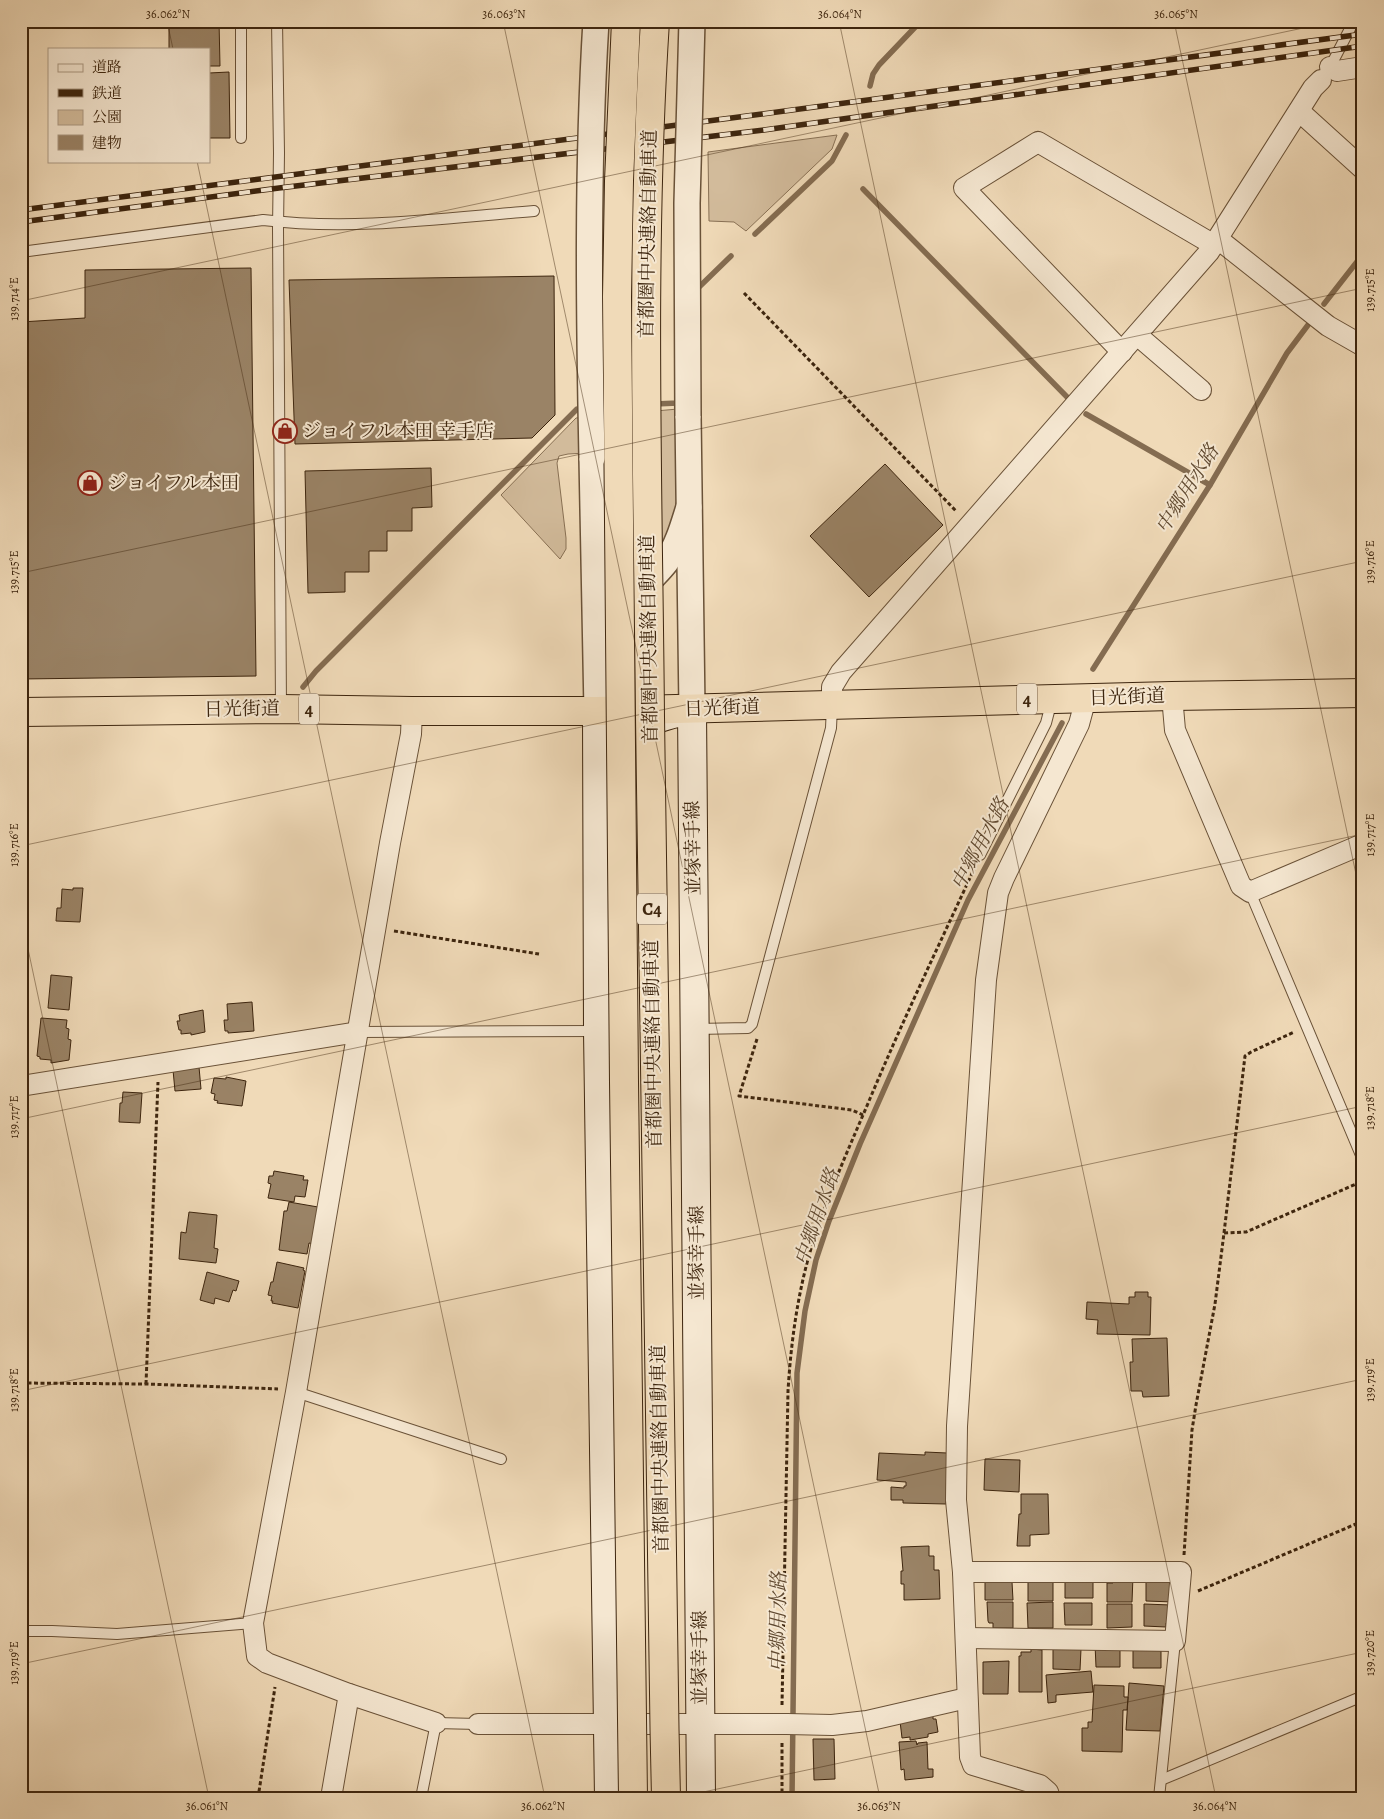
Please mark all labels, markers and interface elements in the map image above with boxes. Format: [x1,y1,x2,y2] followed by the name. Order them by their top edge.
[146,6,190,22] text: 36.062°N
[482,6,526,22] text: 36.063°N
[818,6,862,22] text: 36.064°N
[1154,6,1198,22] text: 36.065°N
[48,48,210,162] legend
[92,57,122,77] text: 道路
[92,83,122,103] text: 鉄道
[92,107,122,127] text: 公園
[633,129,663,339] street label: 首都圏中央連絡自動車道
[92,133,122,153] text: 建物
[1362,268,1378,312] text: 139.715°E
[6,277,22,321] text: 139.714°E
[272,418,298,444] shop icon: ジョイフル本田 幸手店
[302,418,494,444] place label: ジョイフル本田 幸手店
[1149,438,1226,539] water label: 中郷用水路
[77,470,103,496] shop icon: ジョイフル本田
[108,470,239,496] place label: ジョイフル本田
[634,534,664,744] street label: 首都圏中央連絡自動車道
[1362,540,1378,584] text: 139.716°E
[6,550,22,594] text: 139.715°E
[1089,683,1165,711] street label: 日光街道
[1017,684,1037,714] road number: 4
[299,694,319,724] road number: 4
[684,694,760,722] street label: 日光街道
[204,695,280,723] street label: 日光街道
[945,792,1016,894] water label: 中郷用水路
[679,800,707,896] street label: 並塚幸手線
[1362,813,1378,857] text: 139.717°E
[6,823,22,867] text: 139.716°E
[637,894,667,924] road number: C4
[638,939,668,1149] street label: 首都圏中央連絡自動車道
[1362,1086,1378,1130] text: 139.718°E
[6,1095,22,1139] text: 139.717°E
[788,1163,847,1269] water label: 中郷用水路
[684,1205,710,1301] street label: 並塚幸手線
[645,1344,675,1554] street label: 首都圏中央連絡自動車道
[1362,1358,1378,1402] text: 139.719°E
[6,1368,22,1412] text: 139.718°E
[764,1570,792,1672] water label: 中郷用水路
[687,1610,713,1706] street label: 並塚幸手線
[1362,1630,1378,1676] text: 139.720°E
[6,1641,22,1685] text: 139.719°E
[186,1798,229,1814] text: 36.061°N
[521,1798,565,1814] text: 36.062°N
[857,1798,901,1814] text: 36.063°N
[1193,1798,1237,1814] text: 36.064°N

